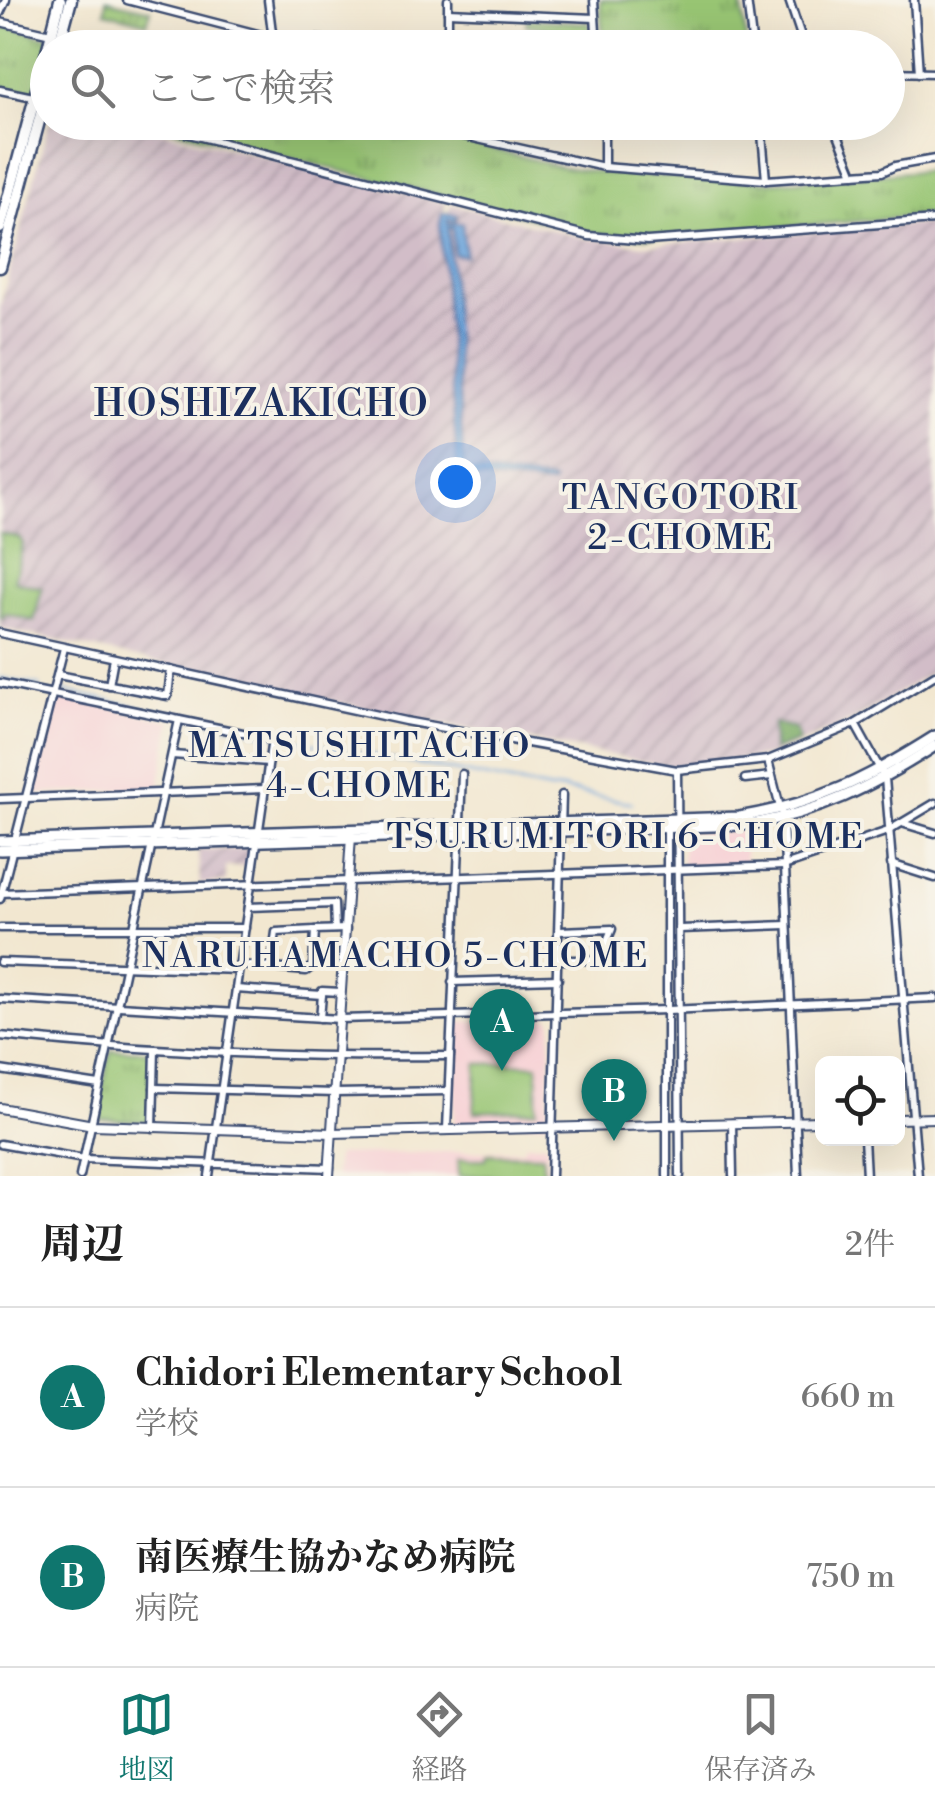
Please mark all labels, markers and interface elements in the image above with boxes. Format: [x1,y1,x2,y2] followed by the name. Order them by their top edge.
[30,30,905,140] search box
[65,58,120,113] icon: search
[145,66,335,113] text: ここで検索
[94,381,430,428] district label: HOSHIZAKICHO
[430,457,481,508] your location
[562,477,800,560] district label: TANGOTORI 2-CHOME
[188,725,532,808] district label: MATSUSHITACHO 4-CHOME
[387,816,865,859] district label: TSURUMITORI 6-CHOME
[142,935,650,978] district label: NARUHAMACHO 5-CHOME
[470,988,534,1071] pin: A
[815,1056,905,1146] map controls
[815,1056,905,1146] button: locate
[582,1058,646,1141] pin: B
[40,1219,124,1272] text: 周辺
[845,1225,895,1265] text: 2件
[135,1350,622,1397] text: Chidori Elementary School
[61,1377,84,1417] text: A
[800,1377,895,1417] text: 660 m
[135,1404,199,1444] text: 学校
[135,1535,515,1582] text: 南医療生協かなめ病院
[60,1557,85,1597] text: B
[806,1557,895,1597] text: 750 m
[135,1589,199,1629] text: 病院
[118,1687,175,1788] tab: 地図
[411,1687,468,1788] tab: 経路
[704,1687,817,1788] tab: 保存済み

